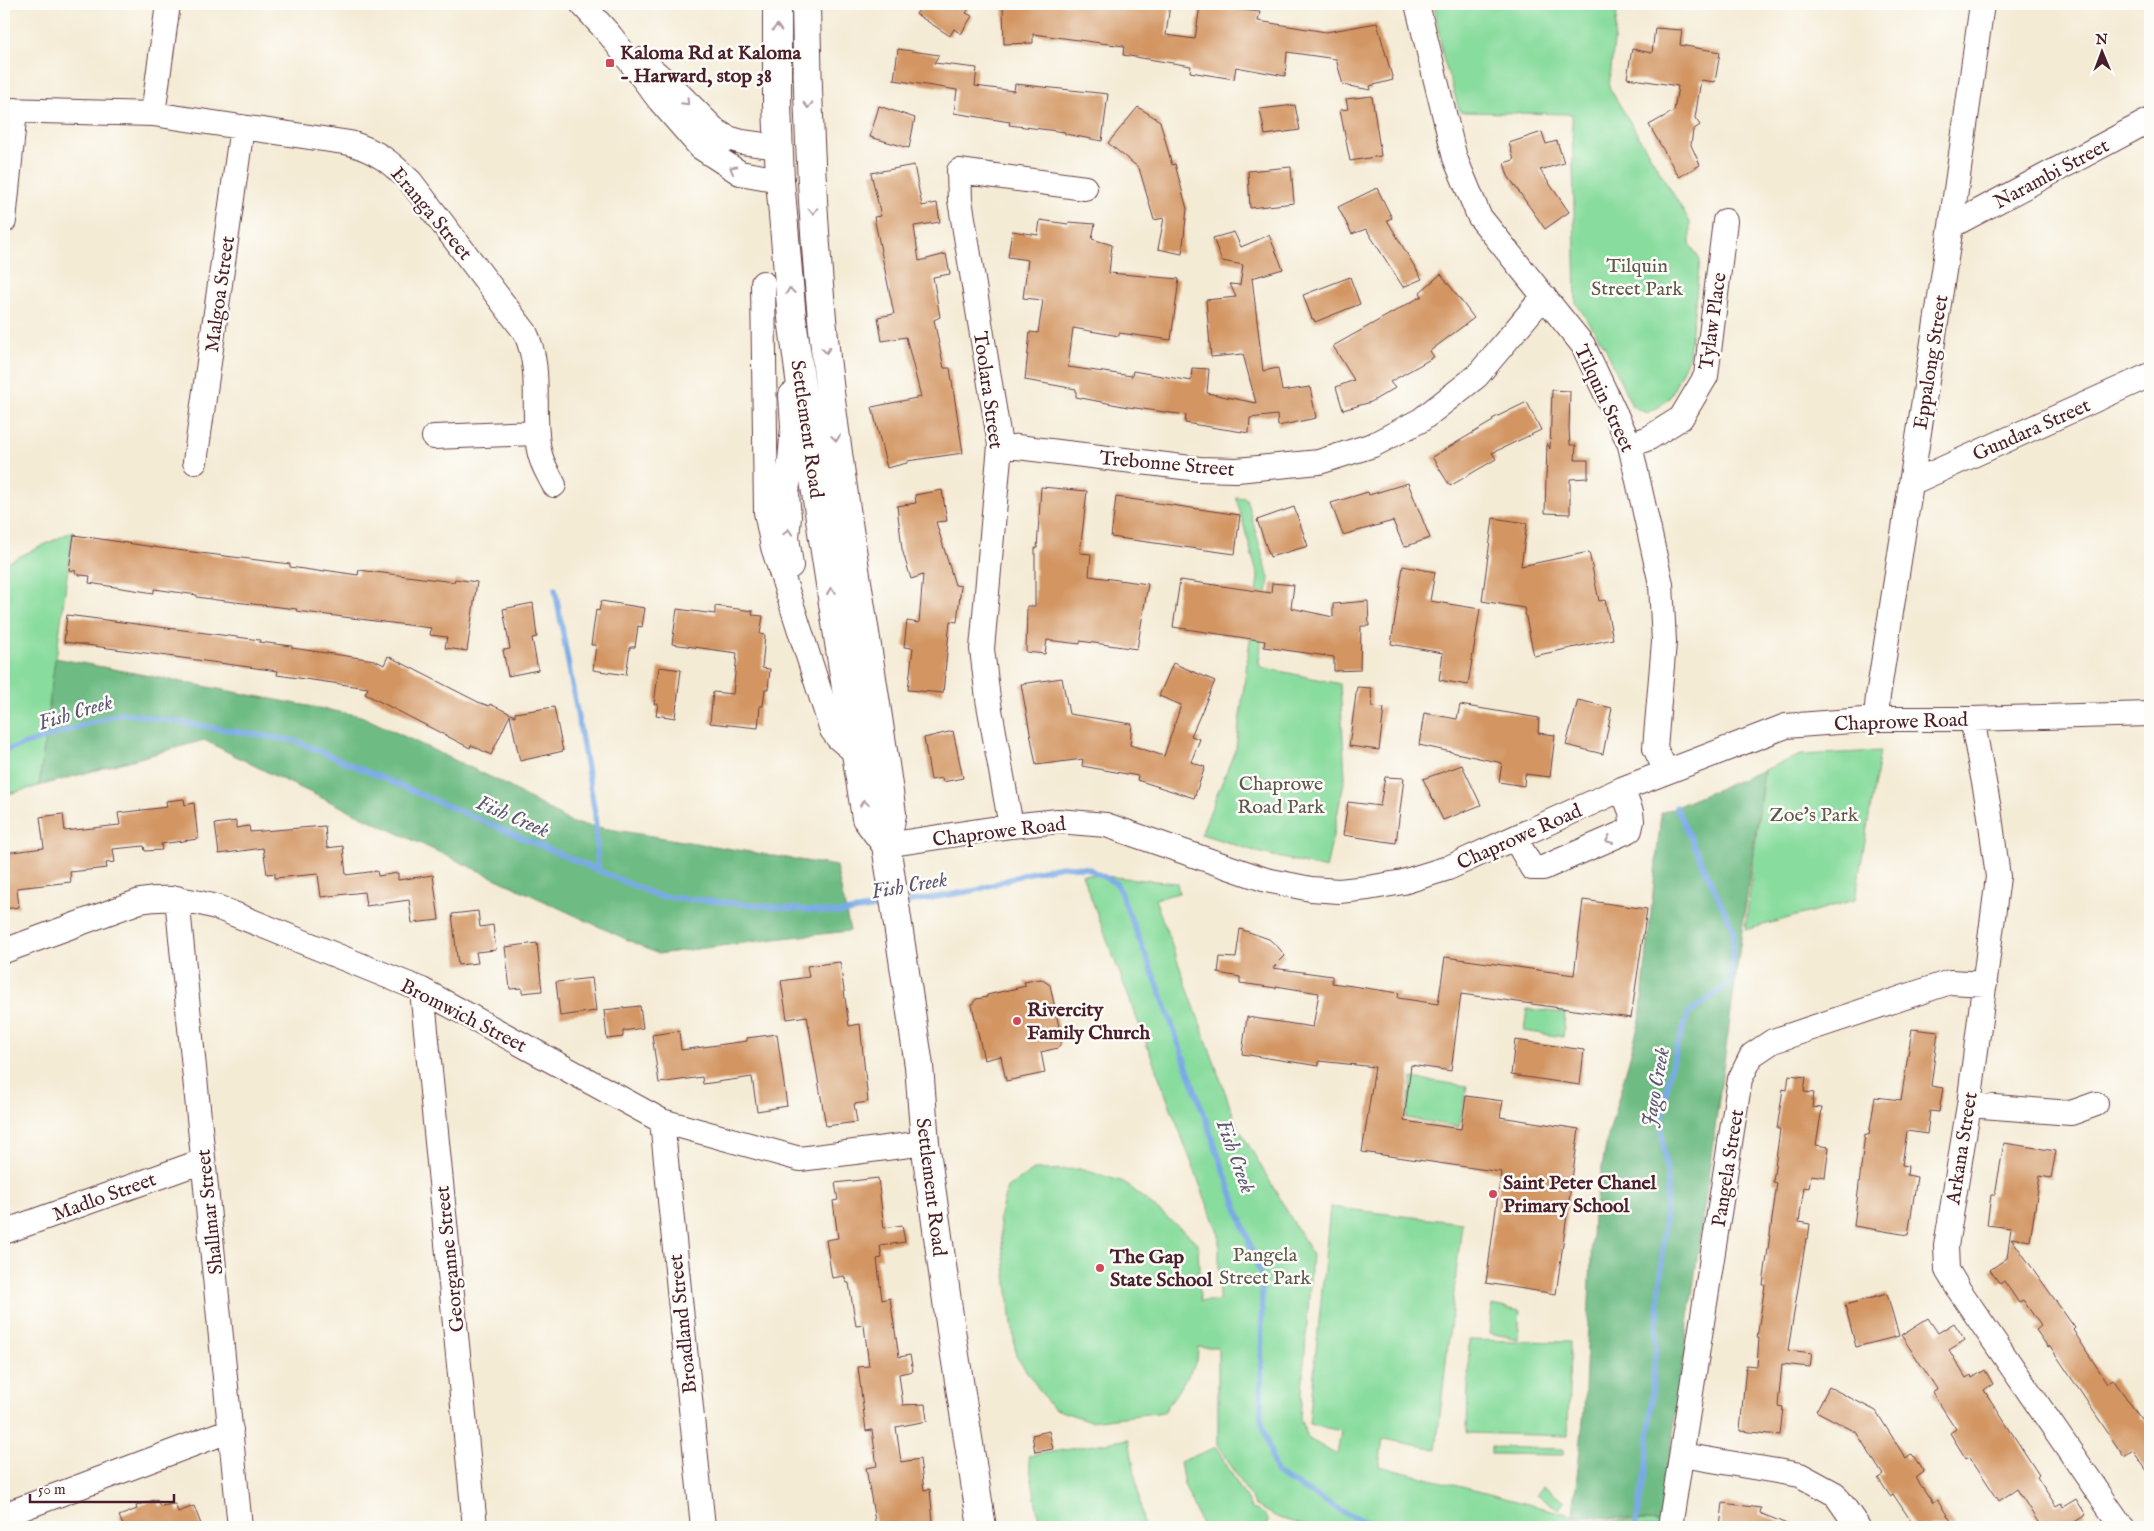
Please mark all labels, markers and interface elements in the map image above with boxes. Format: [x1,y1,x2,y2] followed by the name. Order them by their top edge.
[772,24,782,32] one-way arrow
[2076,28,2126,78] north arrow
[2095,31,2108,49] text: N
[620,41,801,89] place label: Kaloma Rd at Kaloma - Harward, stop 38
[604,57,616,69] marker: Kaloma Rd at Kaloma - Harward, stop 38
[680,96,689,105] one-way arrow
[802,101,813,109] one-way arrow
[1990,133,2114,215] street label: Narambi Street
[385,162,477,266] street label: Eranga Street
[729,165,738,175] one-way arrow
[807,207,818,215] one-way arrow
[200,234,241,354] street label: Malgoa Street
[1591,254,1683,302] park label: Tilquin Street Park
[1694,271,1733,371] street label: Tylaw Place
[784,287,795,295] one-way arrow
[1909,293,1954,431] street label: Eppalong Street
[967,330,1008,451] street label: Toolara Street
[1568,341,1639,456] street label: Tilquin Street
[820,346,831,354] one-way arrow
[784,358,829,500] street label: Settlement Road
[1969,393,2094,467] street label: Gundara Street
[830,434,841,442] one-way arrow
[1098,446,1236,483] street label: Trebonne Street
[782,527,793,535] one-way arrow
[827,586,837,595] one-way arrow
[35,689,117,738] water label: Fish Creek
[1834,708,1969,737] street label: Chaprowe Road
[1237,772,1325,820] park label: Chaprowe Road Park
[472,790,553,845] water label: Fish Creek
[859,799,870,807] one-way arrow
[1453,799,1586,876] street label: Chaprowe Road
[1770,803,1859,828] park label: Zoe's Park
[931,812,1068,853] street label: Chaprowe Road
[1605,833,1614,844] one-way arrow
[869,866,950,906] water label: Fish Creek
[396,974,531,1059] street label: Bromwich Street
[1027,998,1150,1046] place label: Rivercity Family Church
[1011,1015,1023,1027] marker: Rivercity Family Church
[1636,1045,1677,1129] water label: Jago Creek
[1941,1090,1984,1207] street label: Arkana Street
[1707,1107,1750,1229] street label: Pangela Street
[1209,1116,1261,1198] water label: Fish Creek
[910,1117,951,1258] street label: Settlement Road
[191,1148,230,1276] street label: Shallmar Street
[49,1167,160,1228] street label: Madlo Street
[1503,1171,1657,1219] place label: Saint Peter Chanel Primary School
[430,1184,471,1333] street label: Georganne Street
[1487,1188,1499,1200] marker: Saint Peter Chanel Primary School
[1219,1243,1311,1291] park label: Pangela Street Park
[1109,1245,1213,1293] place label: The Gap State School
[664,1253,703,1395] street label: Broadland Street
[1094,1262,1106,1274] marker: The Gap State School
[30,1471,174,1503] scale bar
[38,1480,66,1499] text: 50 m

